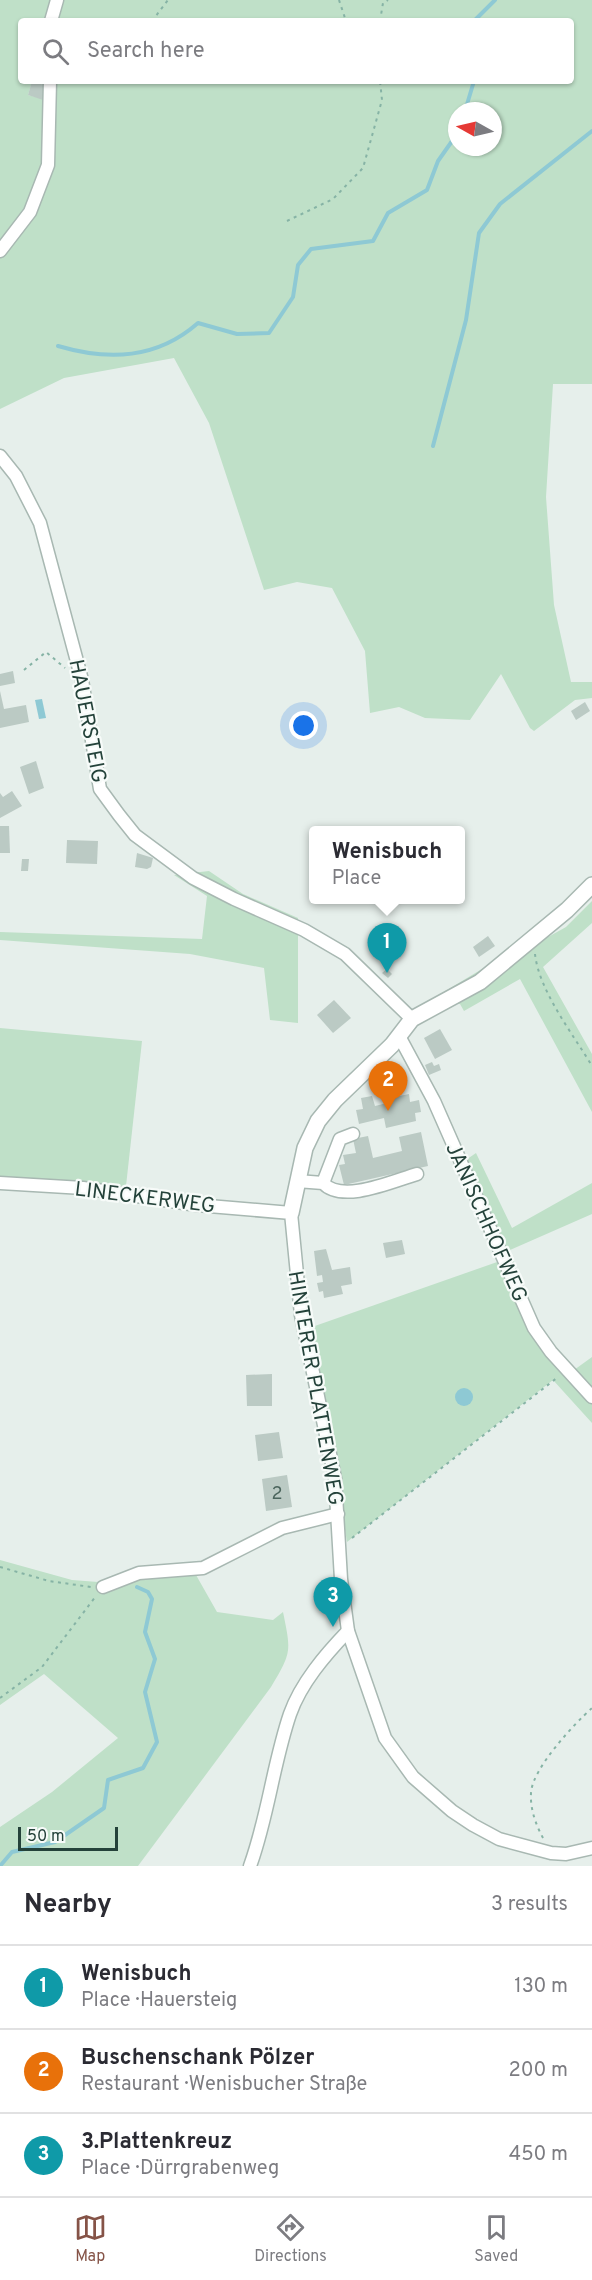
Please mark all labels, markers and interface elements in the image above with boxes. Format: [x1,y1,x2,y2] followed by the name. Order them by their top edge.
[18,18,574,84] search box
[39,35,72,68] icon: search
[87,38,205,65] text: Search here
[448,102,502,156] north arrow
[61,657,112,785] street label: HAUERSTEIG
[289,711,318,740] your location
[309,826,465,904] popup
[332,839,442,866] text: Wenisbuch
[332,866,381,892] text: Place
[368,924,406,973] pin: 1
[368,1062,408,1111] pin: 2
[438,1139,533,1306] street label: JANISCHHOFWEG
[73,1176,217,1221] street label: LINECKERWEG
[281,1269,348,1508] street label: HINTERER PLATTENWEG
[271,1483,283,1506] house number: 2
[314,1578,352,1627] pin: 3
[18,1824,118,1852] scale bar
[27,1827,65,1847] text: 50 m
[24,1889,112,1922] text: Nearby
[491,1892,568,1918] text: 3 results
[81,1961,192,1988] text: Wenisbuch
[40,1974,48,2000] text: 1
[514,1974,568,2000] text: 130 m
[81,1988,237,2014] text: Place · Hauersteig
[81,2045,315,2072] text: Buschenschank Pölzer
[37,2058,50,2084] text: 2
[509,2058,568,2084] text: 200 m
[81,2072,367,2098] text: Restaurant · Wenisbucher Straße
[81,2129,232,2156] text: 3.Plattenkreuz
[38,2142,50,2168] text: 3
[509,2142,568,2168] text: 450 m
[81,2156,279,2182] text: Place · Dürrgrabenweg
[74,2211,107,2267] tab: Map
[254,2211,327,2267] tab: Directions
[474,2211,518,2267] tab: Saved

